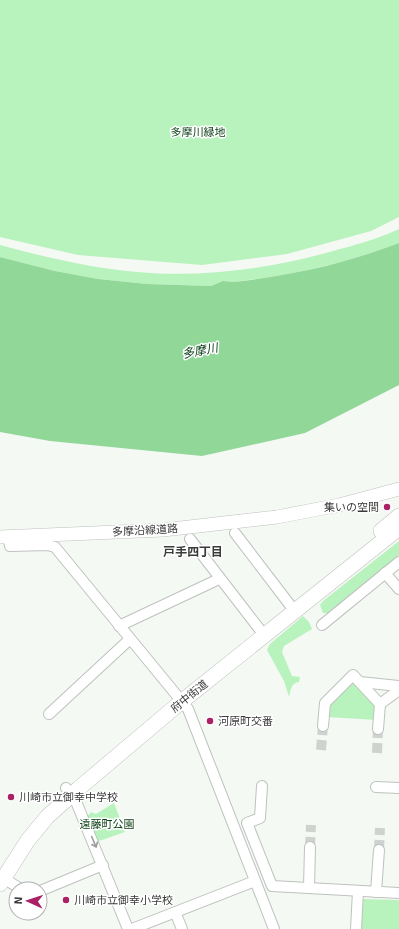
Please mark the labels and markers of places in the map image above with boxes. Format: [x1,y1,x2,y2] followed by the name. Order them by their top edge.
[324,501,379,514] place label: 集いの空間
[382,502,392,512] marker: 集いの空間
[218,715,273,728] place label: 河原町交番
[205,716,215,726] marker: 河原町交番
[19,791,118,804] place label: 川崎市立御幸中学校
[6,792,16,802] marker: 川崎市立御幸中学校
[74,894,173,907] place label: 川崎市立御幸小学校
[61,895,71,905] marker: 川崎市立御幸小学校

